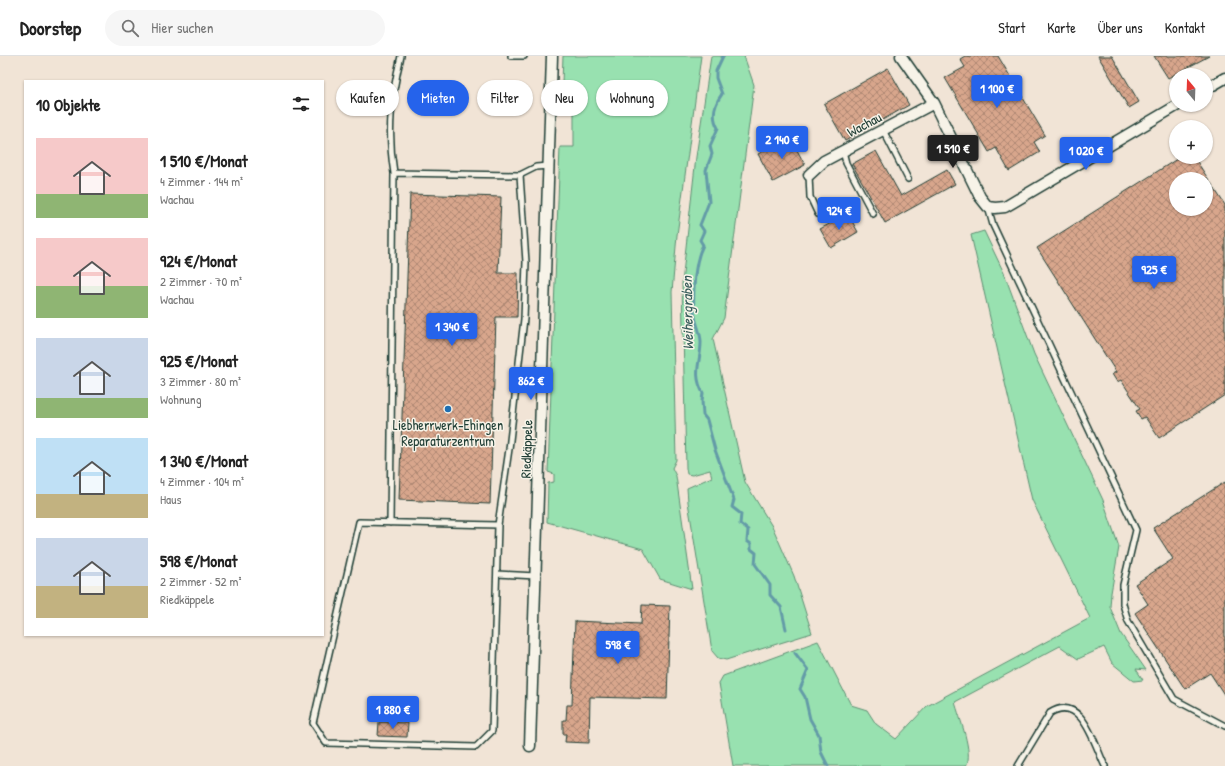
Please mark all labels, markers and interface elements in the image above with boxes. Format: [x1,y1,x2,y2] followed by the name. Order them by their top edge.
[105,10,385,46] search box
[20,15,81,41] text: Doorstep
[119,17,141,39] icon: search
[151,17,213,38] text: Hier suchen
[998,18,1025,37] text: Start
[1047,18,1076,37] text: Karte
[1098,18,1143,37] text: Über uns
[1165,18,1205,37] text: Kontakt
[1169,68,1213,112] north arrow
[1169,68,1213,216] map controls
[960,75,1034,109] pin: 1 100 €
[980,79,1014,97] text: 1 100 €
[336,80,399,116] chip: Kaufen
[407,80,469,116] chip: Mieten
[477,80,533,116] chip: Filter
[541,80,588,116] chip: Neu
[596,80,668,116] chip: Wohnung
[36,93,101,116] text: 10 Objekte
[290,93,312,115] icon: filters
[843,107,885,141] street label: Wachau
[1169,120,1213,164] button: +
[745,126,819,160] pin: 2 140 €
[765,130,799,148] text: 2 140 €
[916,135,990,169] pin: 1 510 €
[1049,137,1123,171] pin: 1 020 €
[937,139,970,157] text: 1 510 €
[1069,141,1103,159] text: 1 020 €
[160,149,248,172] text: 1 510 €/Monat
[68,154,116,202] icon: home
[160,172,243,190] text: 4 Zimmer · 144 m²
[1169,172,1213,216] button: −
[160,190,194,208] text: Wachau
[811,197,867,231] pin: 924 €
[827,201,851,219] text: 924 €
[160,249,237,272] text: 924 €/Monat
[68,254,116,302] icon: home
[1126,256,1182,290] pin: 925 €
[1141,260,1167,278] text: 925 €
[160,272,242,290] text: 2 Zimmer · 70 m²
[676,275,698,350] water label: Weihergraben
[160,290,194,308] text: Wachau
[415,313,489,347] pin: 1 340 €
[435,317,469,335] text: 1 340 €
[160,349,238,372] text: 925 €/Monat
[68,354,116,402] icon: home
[503,367,559,401] pin: 862 €
[518,371,544,389] text: 862 €
[160,372,241,390] text: 3 Zimmer · 80 m²
[160,390,201,408] text: Wohnung
[443,404,453,414] marker: Liebherrwerk-Ehingen Reparaturzentrum
[393,415,503,451] place label: Liebherrwerk-Ehingen Reparaturzentrum
[515,419,538,479] street label: Riedkäppele
[160,449,248,472] text: 1 340 €/Monat
[68,454,116,502] icon: home
[160,472,244,490] text: 4 Zimmer · 104 m²
[160,490,181,508] text: Haus
[160,549,237,572] text: 598 €/Monat
[68,554,116,602] icon: home
[160,572,241,590] text: 2 Zimmer · 52 m²
[160,590,214,608] text: Riedkäppele
[590,631,646,665] pin: 598 €
[605,635,631,653] text: 598 €
[356,696,430,730] pin: 1 880 €
[376,700,410,718] text: 1 880 €

